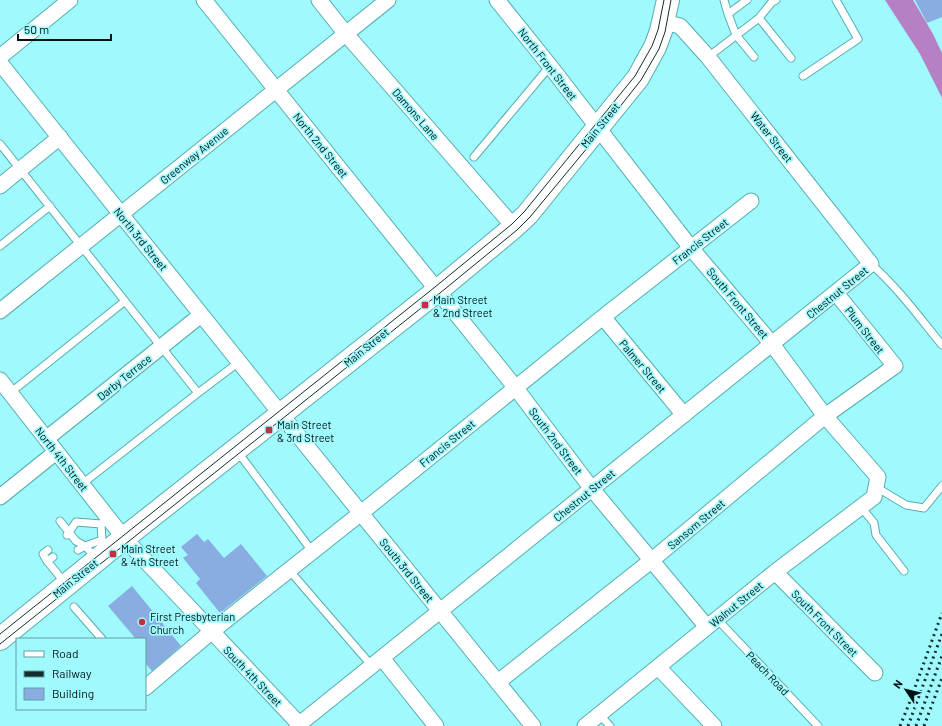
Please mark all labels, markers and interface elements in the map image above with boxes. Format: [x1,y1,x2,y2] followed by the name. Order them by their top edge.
[18,16,111,42] scale bar
[24,22,49,36] text: 50 m
[516,25,580,103] street label: North Front Street
[390,85,442,143] street label: Damons Lane
[578,100,622,150] street label: Main Street
[748,109,796,165] street label: Water Street
[291,110,351,180] street label: North 2nd Street
[157,123,231,186] street label: Greenway Avenue
[112,205,170,273] street label: North 3rd Street
[669,215,731,267] street label: Francis Street
[804,263,870,321] street label: Chestnut Street
[705,265,771,341] street label: South Front Street
[433,293,492,319] place label: Main Street & 2nd Street
[420,300,430,310] marker: Main Street & 2nd Street
[843,304,887,356] street label: Plum Street
[341,325,391,369] street label: Main Street
[617,337,669,395] street label: Palmer Street
[94,351,154,403] street label: Darby Terrace
[527,405,585,477] street label: South 2nd Street
[417,417,477,469] street label: Francis Street
[277,418,334,444] place label: Main Street & 3rd Street
[33,424,91,494] street label: North 4th Street
[264,425,274,435] marker: Main Street & 3rd Street
[551,466,617,524] street label: Chestnut Street
[665,496,727,552] street label: Sansom Street
[377,535,437,605] street label: South 3rd Street
[121,542,179,568] place label: Main Street & 4th Street
[108,549,118,559] marker: Main Street & 4th Street
[50,556,100,600] street label: Main Street
[707,578,765,630] street label: Walnut Street
[789,587,861,659] street label: South Front Street
[150,610,235,636] place label: First Presbyterian Church
[137,617,147,627] marker: First Presbyterian Church
[16,638,146,710] legend
[221,643,285,709] street label: South 4th Street
[52,646,79,660] text: Road
[744,648,792,698] street label: Peach Road
[52,666,92,680] text: Railway
[886,670,926,710] north arrow
[890,677,905,691] text: N
[52,686,94,700] text: Building

